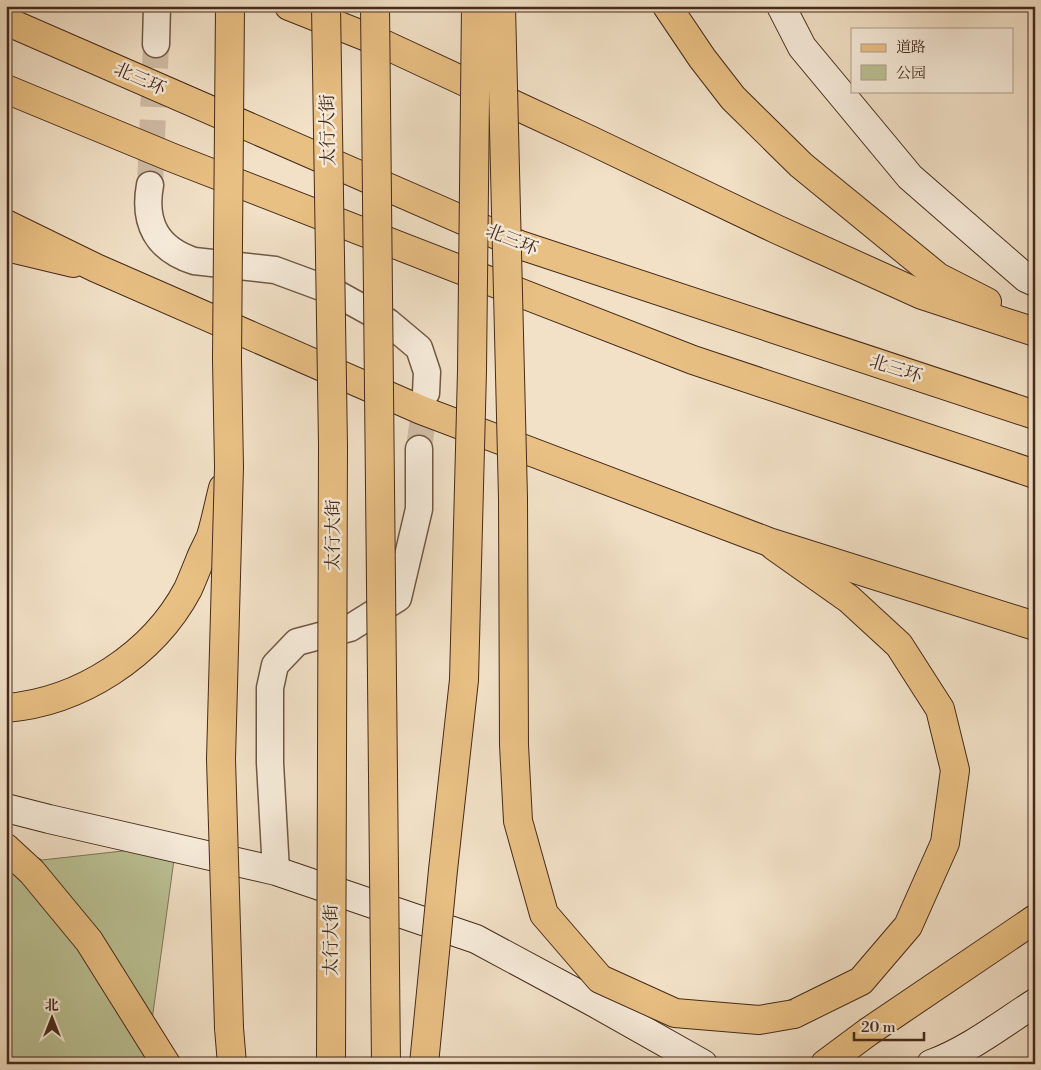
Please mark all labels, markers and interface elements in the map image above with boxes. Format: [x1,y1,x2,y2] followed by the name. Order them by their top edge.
[851,28,1014,92] legend
[896,38,926,57] text: 道路
[111,58,169,100] street label: 北三环
[896,64,926,83] text: 公园
[316,94,340,166] street label: 太行大街
[483,219,541,261] street label: 北三环
[867,350,925,388] street label: 北三环
[322,499,345,571] street label: 太行大街
[320,904,343,976] street label: 太行大街
[28,992,78,1042] north arrow
[45,997,59,1015] text: 北
[854,1010,924,1042] scale bar
[861,1018,896,1037] text: 20 m

